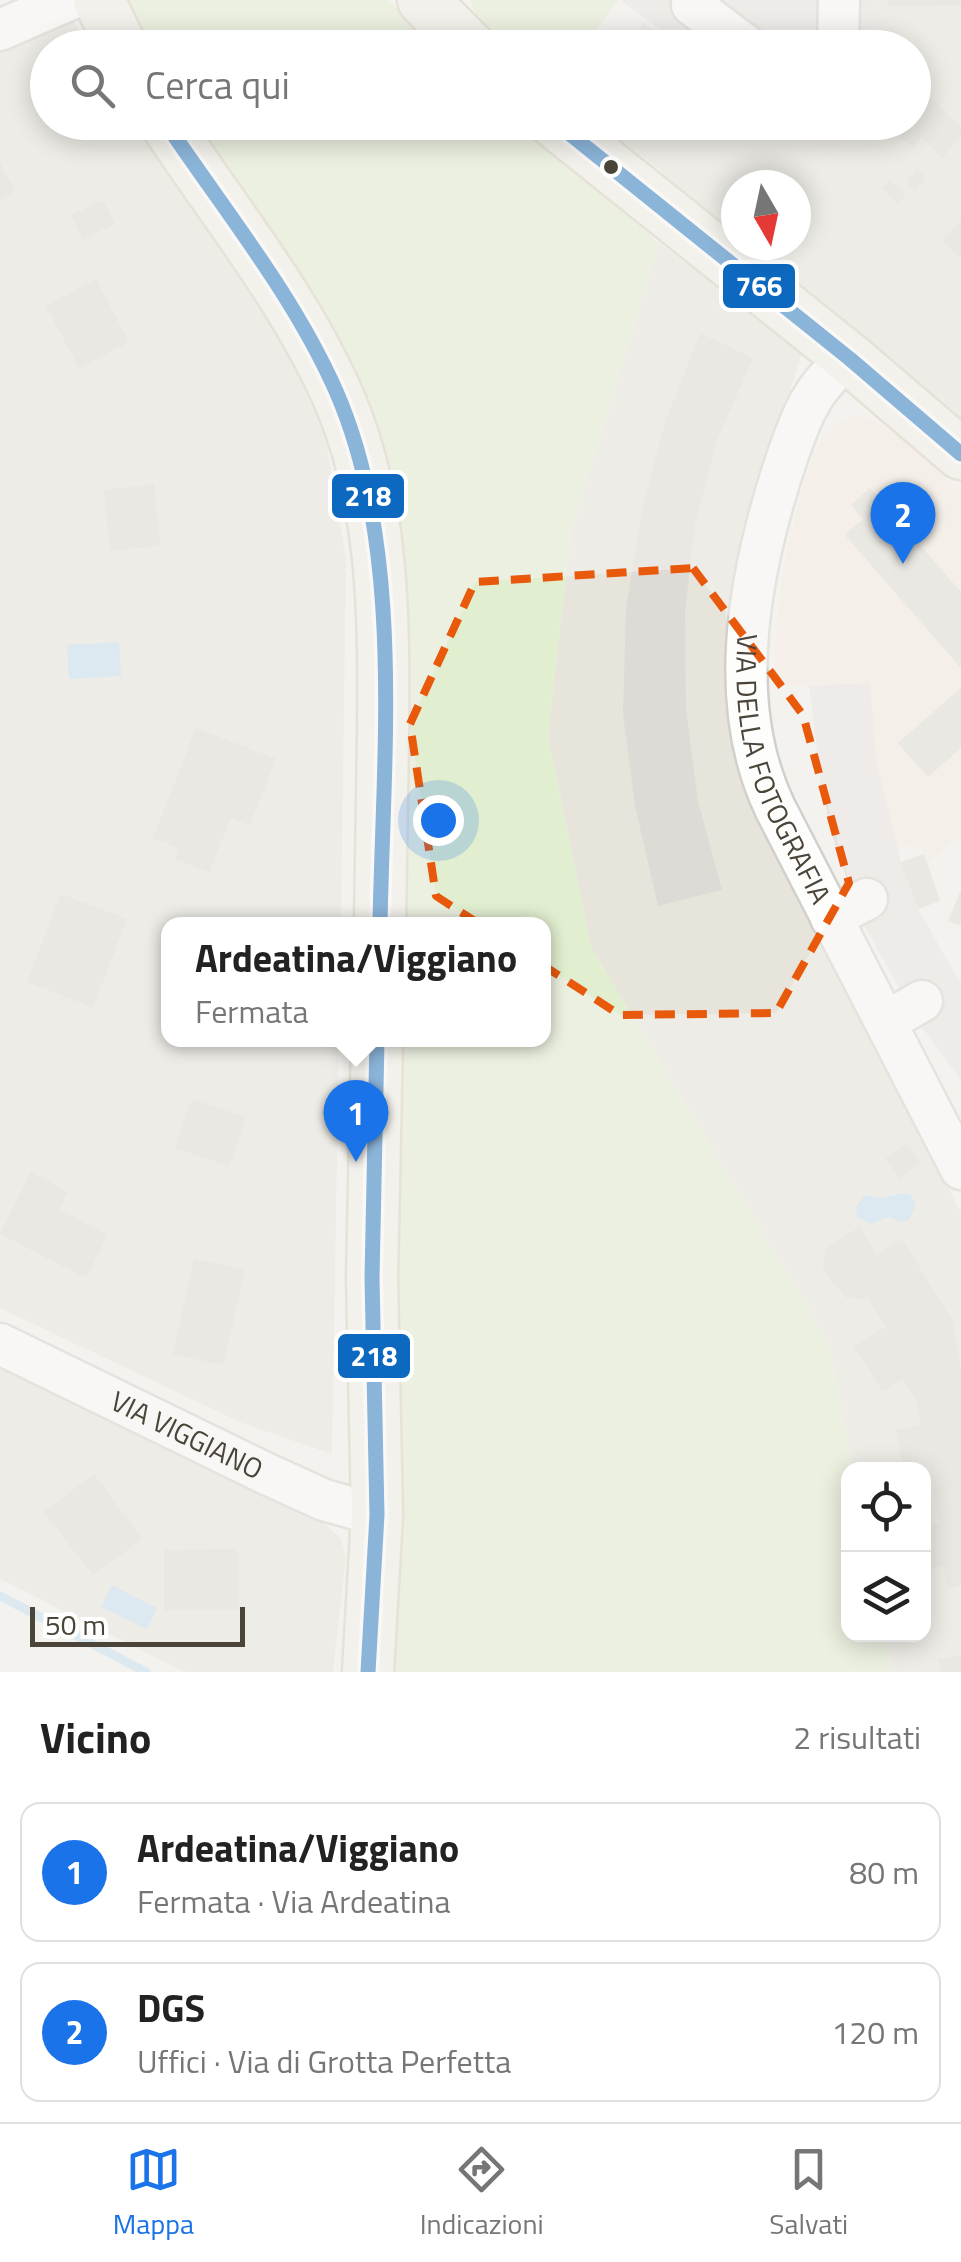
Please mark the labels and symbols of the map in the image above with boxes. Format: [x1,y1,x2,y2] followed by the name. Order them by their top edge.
[601,157,621,177] unlabelled marker
[721,170,811,260] north arrow
[721,262,797,310] line badge: 766
[735,264,783,307] text: 766
[330,472,406,520] line badge: 218
[344,474,392,517] text: 218
[870,482,936,564] pin: 2
[725,632,843,911] street label: VIA DELLA FOTOGRAFIA
[413,795,464,846] your location
[324,1080,388,1162] pin: 1
[336,1332,412,1380] line badge: 218
[350,1334,398,1377] text: 218
[104,1379,271,1490] street label: VIA VIGGIANO
[30,1602,245,1646] scale bar

